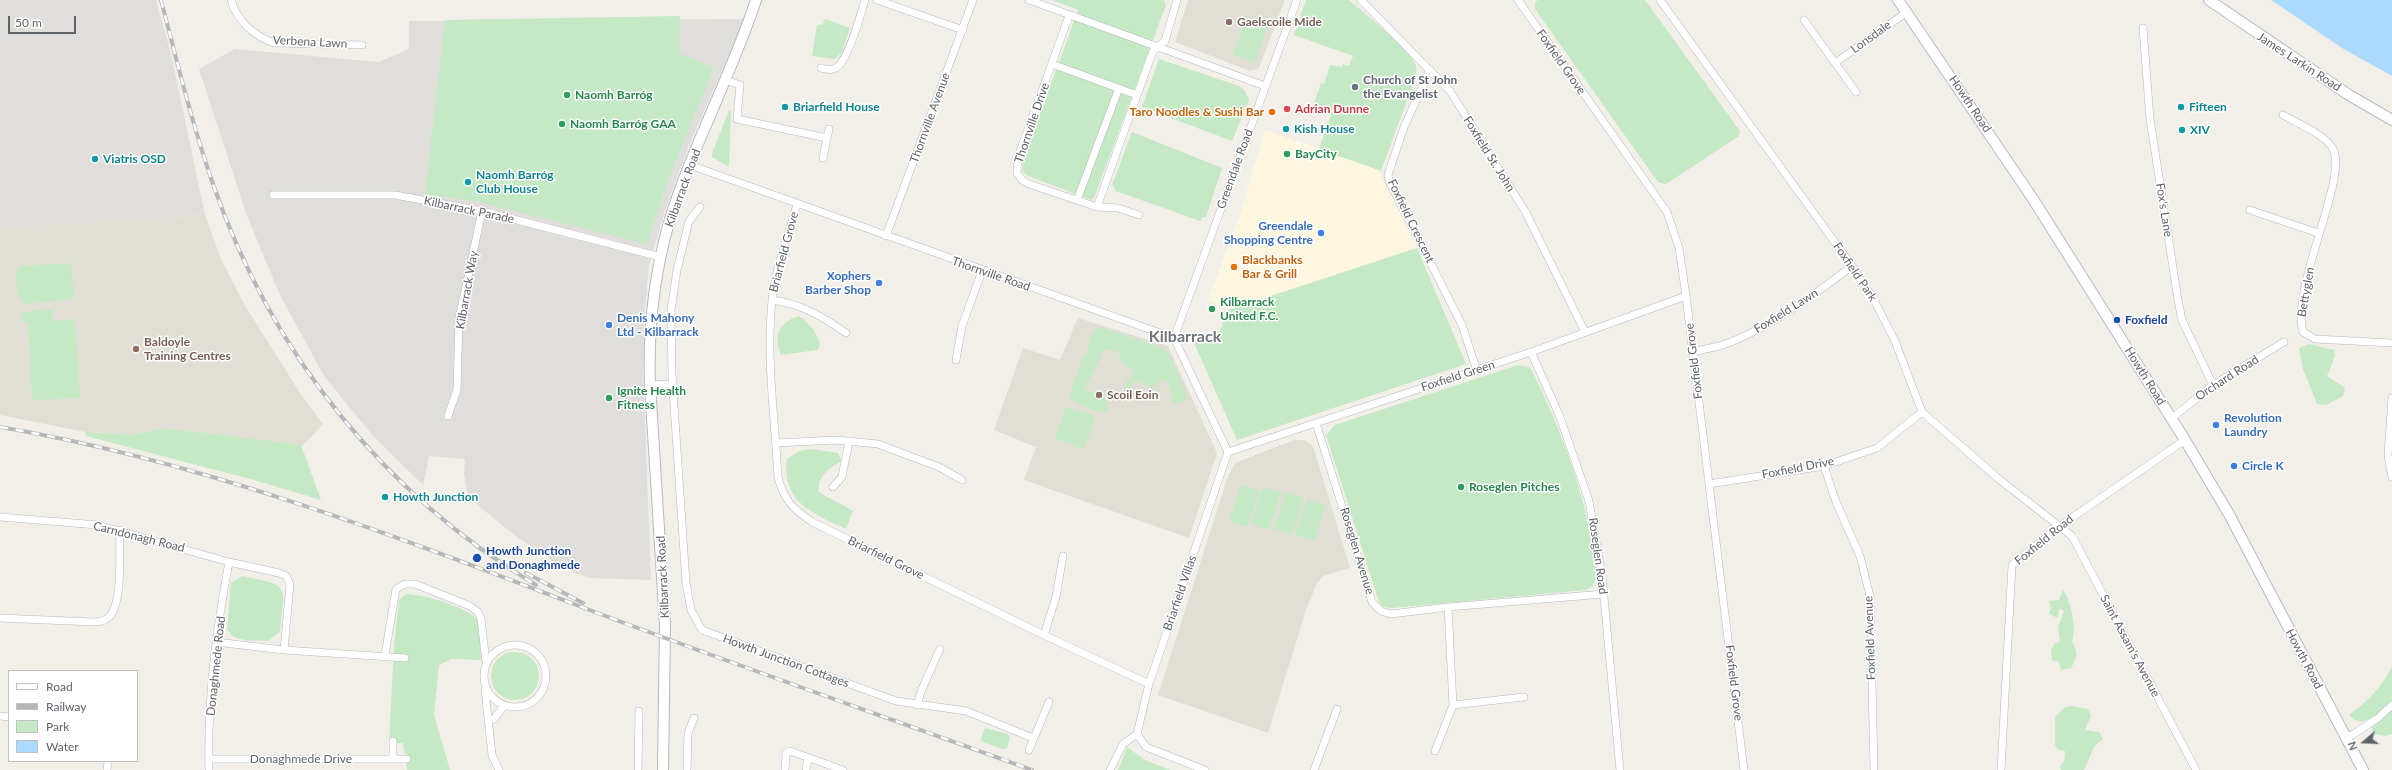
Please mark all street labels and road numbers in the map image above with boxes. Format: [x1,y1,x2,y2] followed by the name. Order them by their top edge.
[1848,18,1894,56] street label: Lonsdale
[1533,27,1589,97] street label: Foxfield Grove
[2254,30,2344,94] street label: James Larkin Road
[272,33,348,51] street label: Verbena Lawn
[907,71,953,165] street label: Thornville Avenue
[1946,73,1994,135] street label: Howth Road
[1011,81,1053,165] street label: Thornville Drive
[1460,114,1518,194] street label: Foxfield St. John
[1214,127,1256,211] street label: Greendale Road
[662,147,704,229] street label: Kilbarrack Road
[1385,177,1437,265] street label: Foxfield Crescent
[2153,182,2175,238] street label: Fox's Lane
[422,193,516,227] street label: Kilbarrack Parade
[766,210,802,294] street label: Briarfield Grove
[1830,240,1880,304] street label: Foxfield Park
[453,250,481,330] street label: Kilbarrack Way
[950,254,1032,294] street label: Thornville Road
[2295,266,2317,318] street label: Bettyglen
[1751,286,1821,336] street label: Foxfield Lawn
[1682,322,1706,400] street label: Foxfield Grove
[2121,344,2169,408] street label: Howth Road
[2193,352,2261,404] street label: Orchard Road
[1419,357,1497,395] street label: Foxfield Green
[1761,454,1835,482] street label: Foxfield Drive
[1337,506,1377,596] street label: Roseglen Avenue
[2012,512,2076,568] street label: Foxfield Road
[1585,517,1611,595] street label: Roseglen Road
[92,519,186,555] street label: Carndonagh Road
[846,533,926,583] street label: Briarfield Grove
[654,535,672,619] street label: Kilbarrack Road
[1160,553,1200,633] street label: Briarfield Villas
[2097,592,2163,700] street label: Saint Assam's Avenue
[1861,596,1879,680] street label: Foxfield Avenue
[204,615,228,717] street label: Donaghmede Road
[2282,627,2326,691] street label: Howth Road
[721,631,851,691] street label: Howth Junction Cottages
[1722,644,1746,722] street label: Foxfield Grove
[250,752,352,766] street label: Donaghmede Drive

